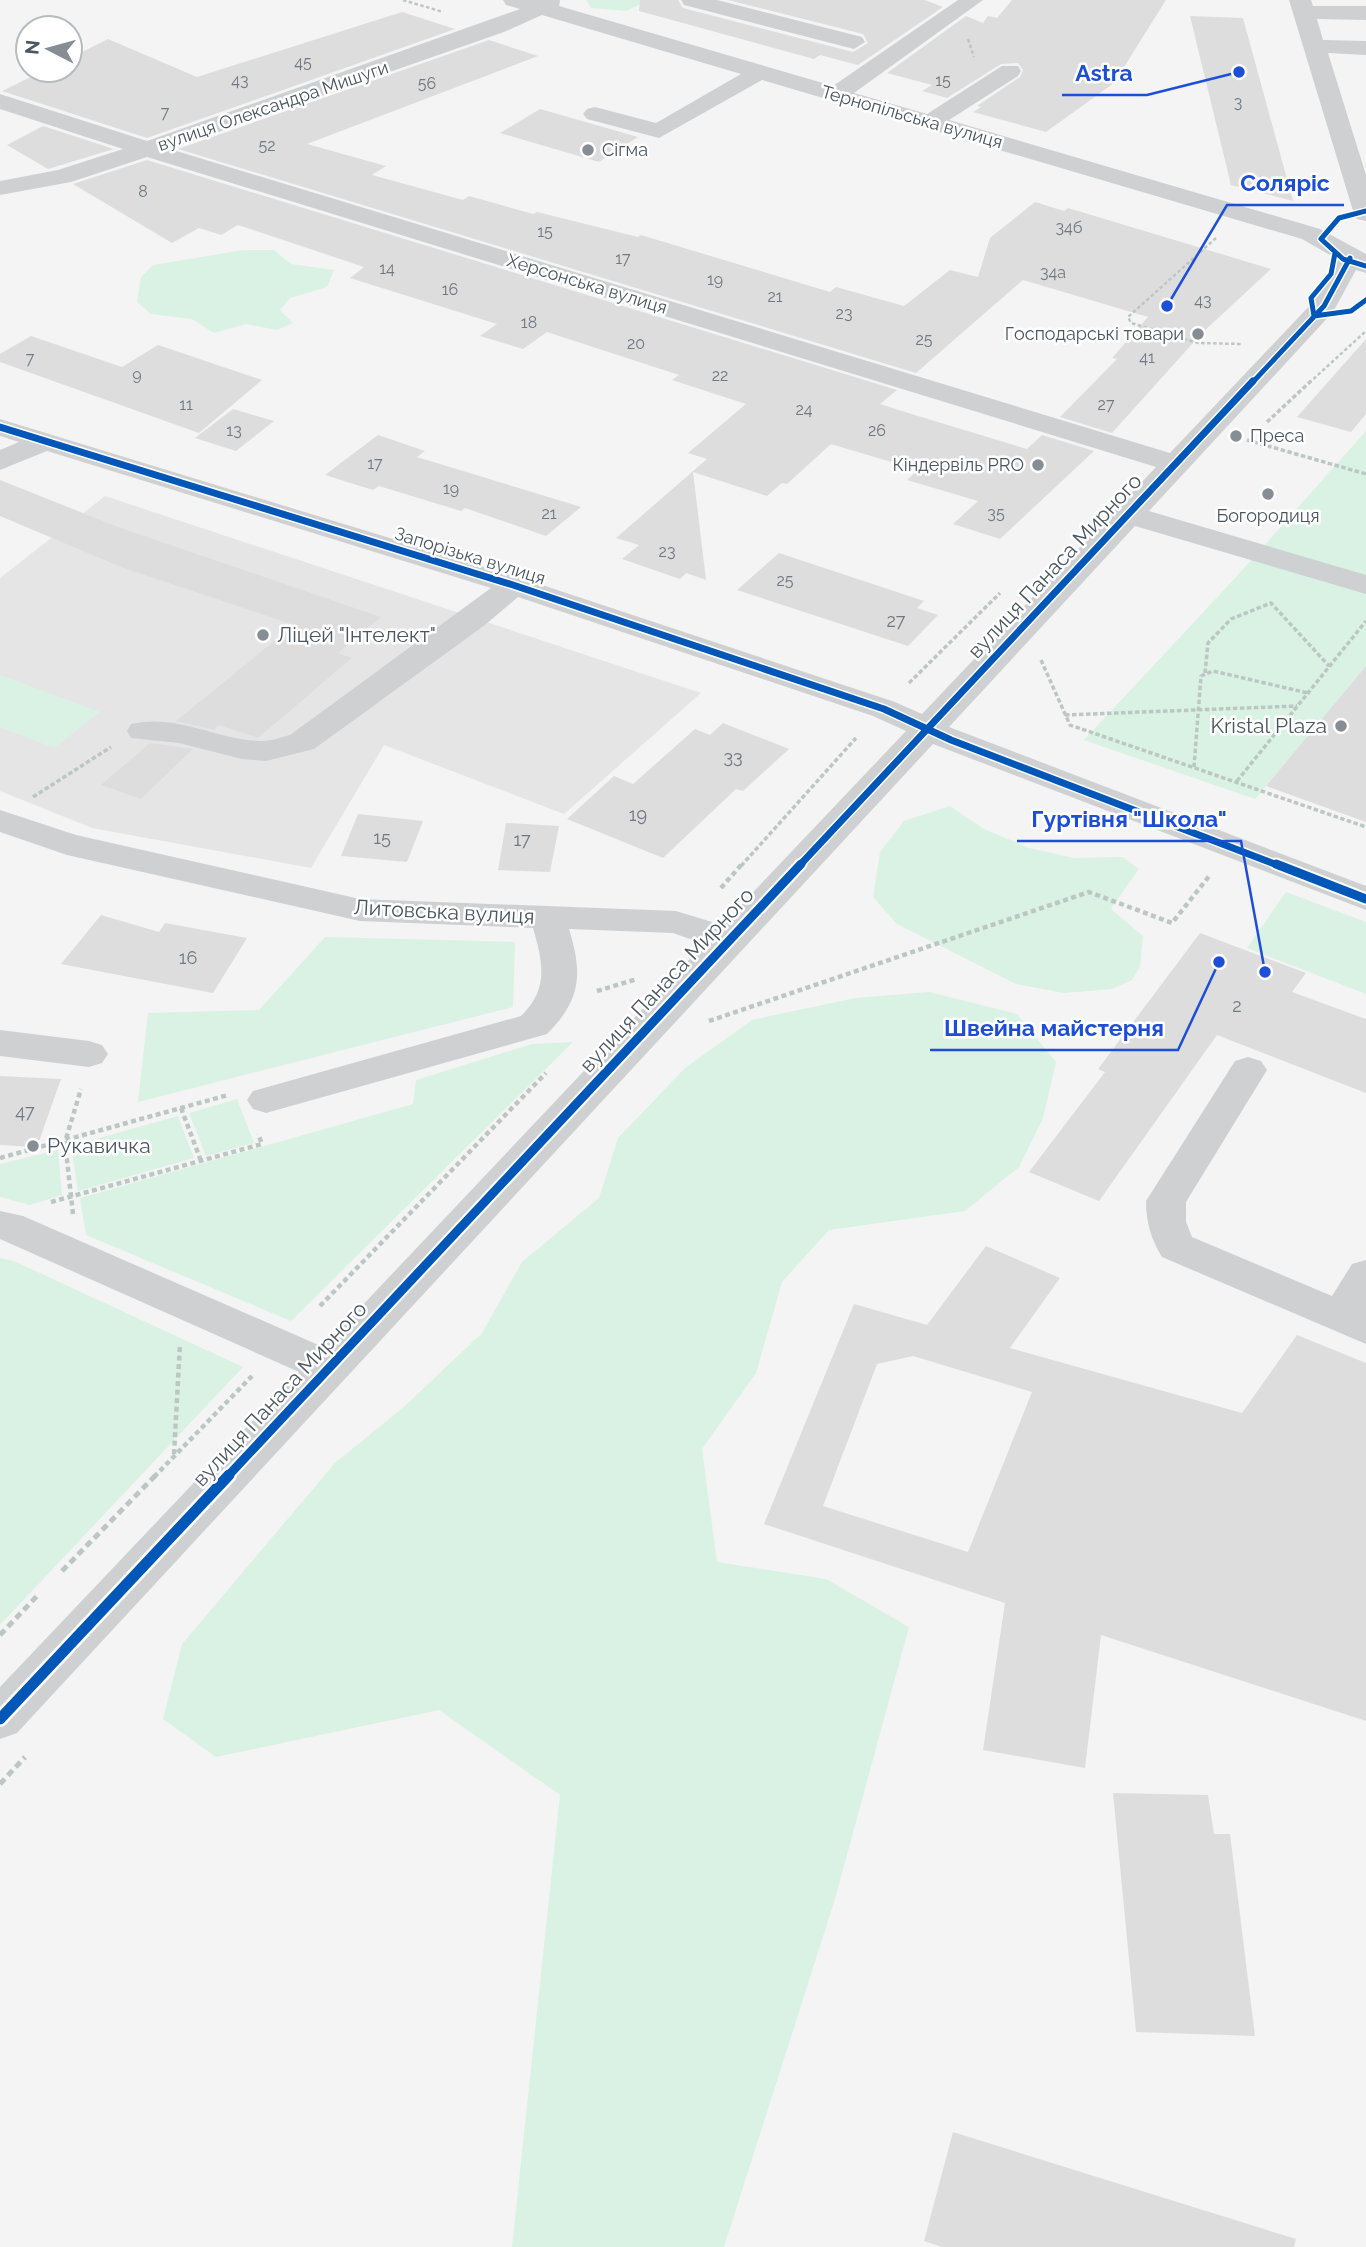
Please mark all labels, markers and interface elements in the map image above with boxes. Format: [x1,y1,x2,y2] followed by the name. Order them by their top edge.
[14,14,84,84] north arrow
[20,39,44,56] text: N
[1062,51,1147,95] callout: Astra
[294,53,312,72] house number: 45
[155,56,391,155] street label: вулиця Олександра Мишуги
[1075,59,1133,86] text: Astra
[231,71,249,90] house number: 43
[935,71,951,90] house number: 15
[418,74,436,93] house number: 56
[819,81,1005,152] street label: Тернопільська вулиця
[1234,93,1242,112] house number: 3
[161,103,170,122] house number: 7
[258,136,276,155] house number: 52
[602,139,648,160] place label: Сігма
[580,142,596,158] marker: Сігма
[1227,161,1344,205] callout: Соляріс
[1240,169,1330,196] text: Соляріс
[138,182,148,201] house number: 8
[1055,218,1083,237] house number: 34б
[537,222,553,241] house number: 15
[504,249,670,318] street label: Херсонська вулиця
[615,249,631,268] house number: 17
[379,259,395,278] house number: 14
[1040,263,1066,282] house number: 34а
[707,270,723,289] house number: 19
[442,280,458,299] house number: 16
[767,287,783,306] house number: 21
[1194,291,1212,310] house number: 43
[836,304,852,323] house number: 23
[521,313,537,332] house number: 18
[1005,323,1184,344] place label: Господарські товари
[1190,326,1206,342] marker: Господарські товари
[915,330,933,349] house number: 25
[627,334,645,353] house number: 20
[1139,348,1155,367] house number: 41
[26,349,35,368] house number: 7
[132,365,142,384] house number: 9
[712,366,728,385] house number: 22
[179,395,193,414] house number: 11
[1098,395,1115,414] house number: 27
[795,400,813,419] house number: 24
[226,421,242,440] house number: 13
[868,421,886,440] house number: 26
[1250,425,1304,446] place label: Преса
[1228,428,1244,444] marker: Преса
[367,454,383,473] house number: 17
[892,454,1024,475] place label: Кіндервіль PRO
[1030,457,1046,473] marker: Кіндервіль PRO
[962,468,1147,663] street label: вулиця Панаса Мирного
[443,479,459,498] house number: 19
[1260,486,1276,502] marker: Богородиця
[541,504,557,523] house number: 21
[987,504,1005,523] house number: 35
[1216,505,1320,526] place label: Богородиця
[392,523,548,588] street label: Запорізька вулиця
[659,542,675,561] house number: 23
[776,571,794,590] house number: 25
[886,610,906,631] house number: 27
[277,622,436,647] place label: Ліцей "Інтелект"
[255,627,271,643] marker: Ліцей "Інтелект"
[1210,713,1327,738] place label: Kristal Plaza
[1333,718,1349,734] marker: Kristal Plaza
[723,746,743,767] house number: 33
[1017,797,1241,841] callout: Гуртівня "Школа"
[629,804,647,825] house number: 19
[1031,805,1227,832] text: Гуртівня "Школа"
[373,827,391,848] house number: 15
[513,829,531,850] house number: 17
[574,882,759,1077] street label: вулиця Панаса Мирного
[353,894,535,929] street label: Литовська вулиця
[179,947,197,968] house number: 16
[1232,995,1242,1016] house number: 2
[930,1006,1178,1050] callout: Швейна майстерня
[944,1014,1164,1041] text: Швейна майстерня
[15,1101,35,1122] house number: 47
[47,1133,151,1158] place label: Рукавичка
[25,1138,41,1154] marker: Рукавичка
[187,1296,372,1491] street label: вулиця Панаса Мирного

